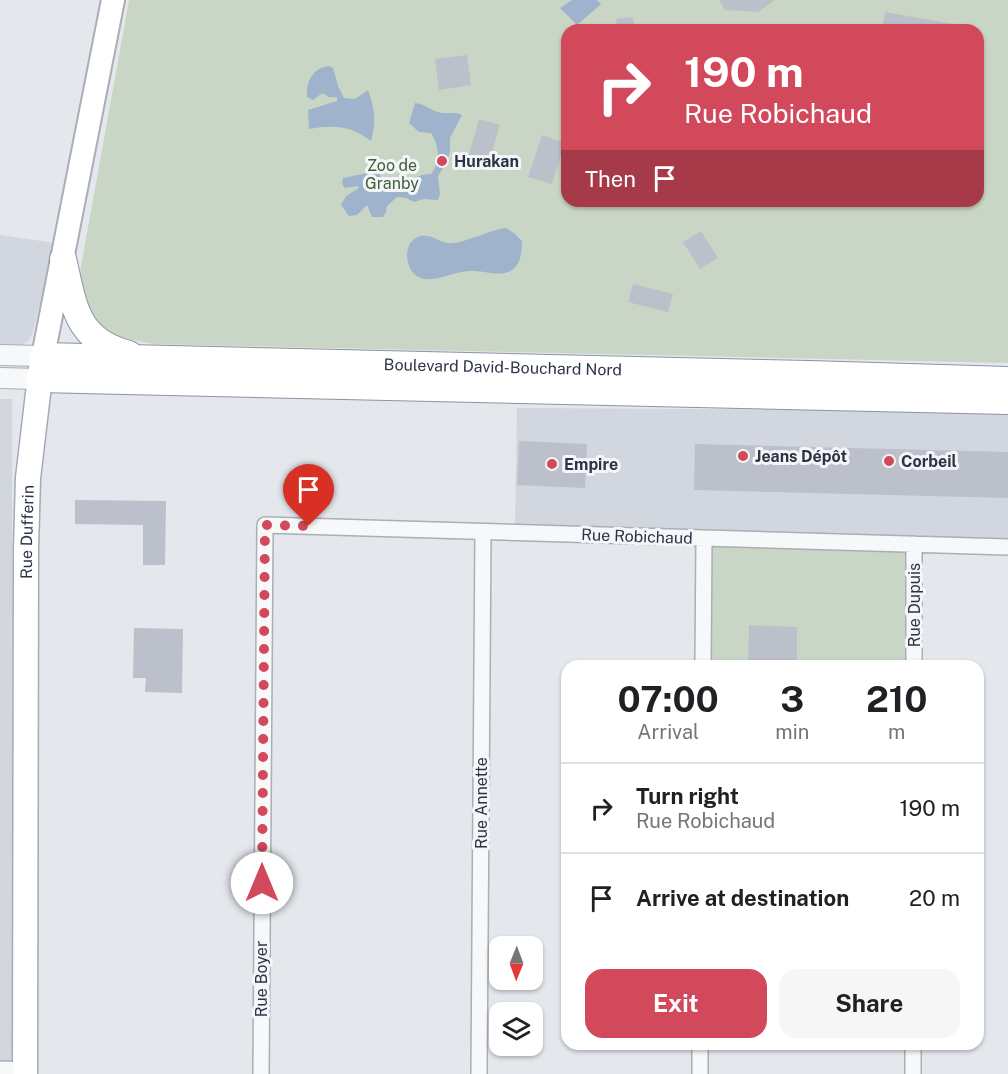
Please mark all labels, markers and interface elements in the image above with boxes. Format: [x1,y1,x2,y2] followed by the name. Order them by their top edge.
[684,47,804,96] text: 190 m
[585,48,663,126] icon: right
[684,97,872,129] text: Rue Robichaud
[454,152,519,171] place label: Hurakan
[435,154,449,168] marker: Hurakan
[365,156,419,193] park label: Zoo de Granby
[648,162,681,195] icon: arrive
[585,166,636,192] text: Then
[383,355,622,380] street label: Boulevard David-Bouchard Nord
[755,447,847,466] place label: Jeans Dépôt
[736,449,750,463] marker: Jeans Dépôt
[901,452,957,471] place label: Corbeil
[882,454,896,468] marker: Corbeil
[564,455,618,474] place label: Empire
[545,457,559,471] marker: Empire
[283,464,334,526] pin
[292,473,325,506] icon: arrive
[17,485,38,579] street label: Rue Dufferin
[581,525,693,548] street label: Rue Robichaud
[905,563,924,647] street label: Rue Dupuis
[618,678,719,720] text: 07:00
[780,678,804,720] text: 3
[866,678,927,720] text: 210
[637,720,699,744] text: Arrival
[775,720,809,744] text: min
[888,720,905,744] text: m
[472,757,491,849] street label: Rue Annette
[636,783,739,809] text: Turn right
[585,792,618,825] icon: right
[900,795,960,821] text: 190 m
[636,809,775,833] text: Rue Robichaud
[230,851,294,915] position arrow
[585,882,618,915] icon: arrive
[636,885,849,911] text: Arrive at destination
[909,885,960,911] text: 20 m
[489,936,543,990] north arrow
[489,936,543,1056] map controls
[252,941,271,1017] street label: Rue Boyer
[585,969,767,1038] button: Exit
[779,969,960,1038] button: Share
[489,1002,543,1056] button: layers

